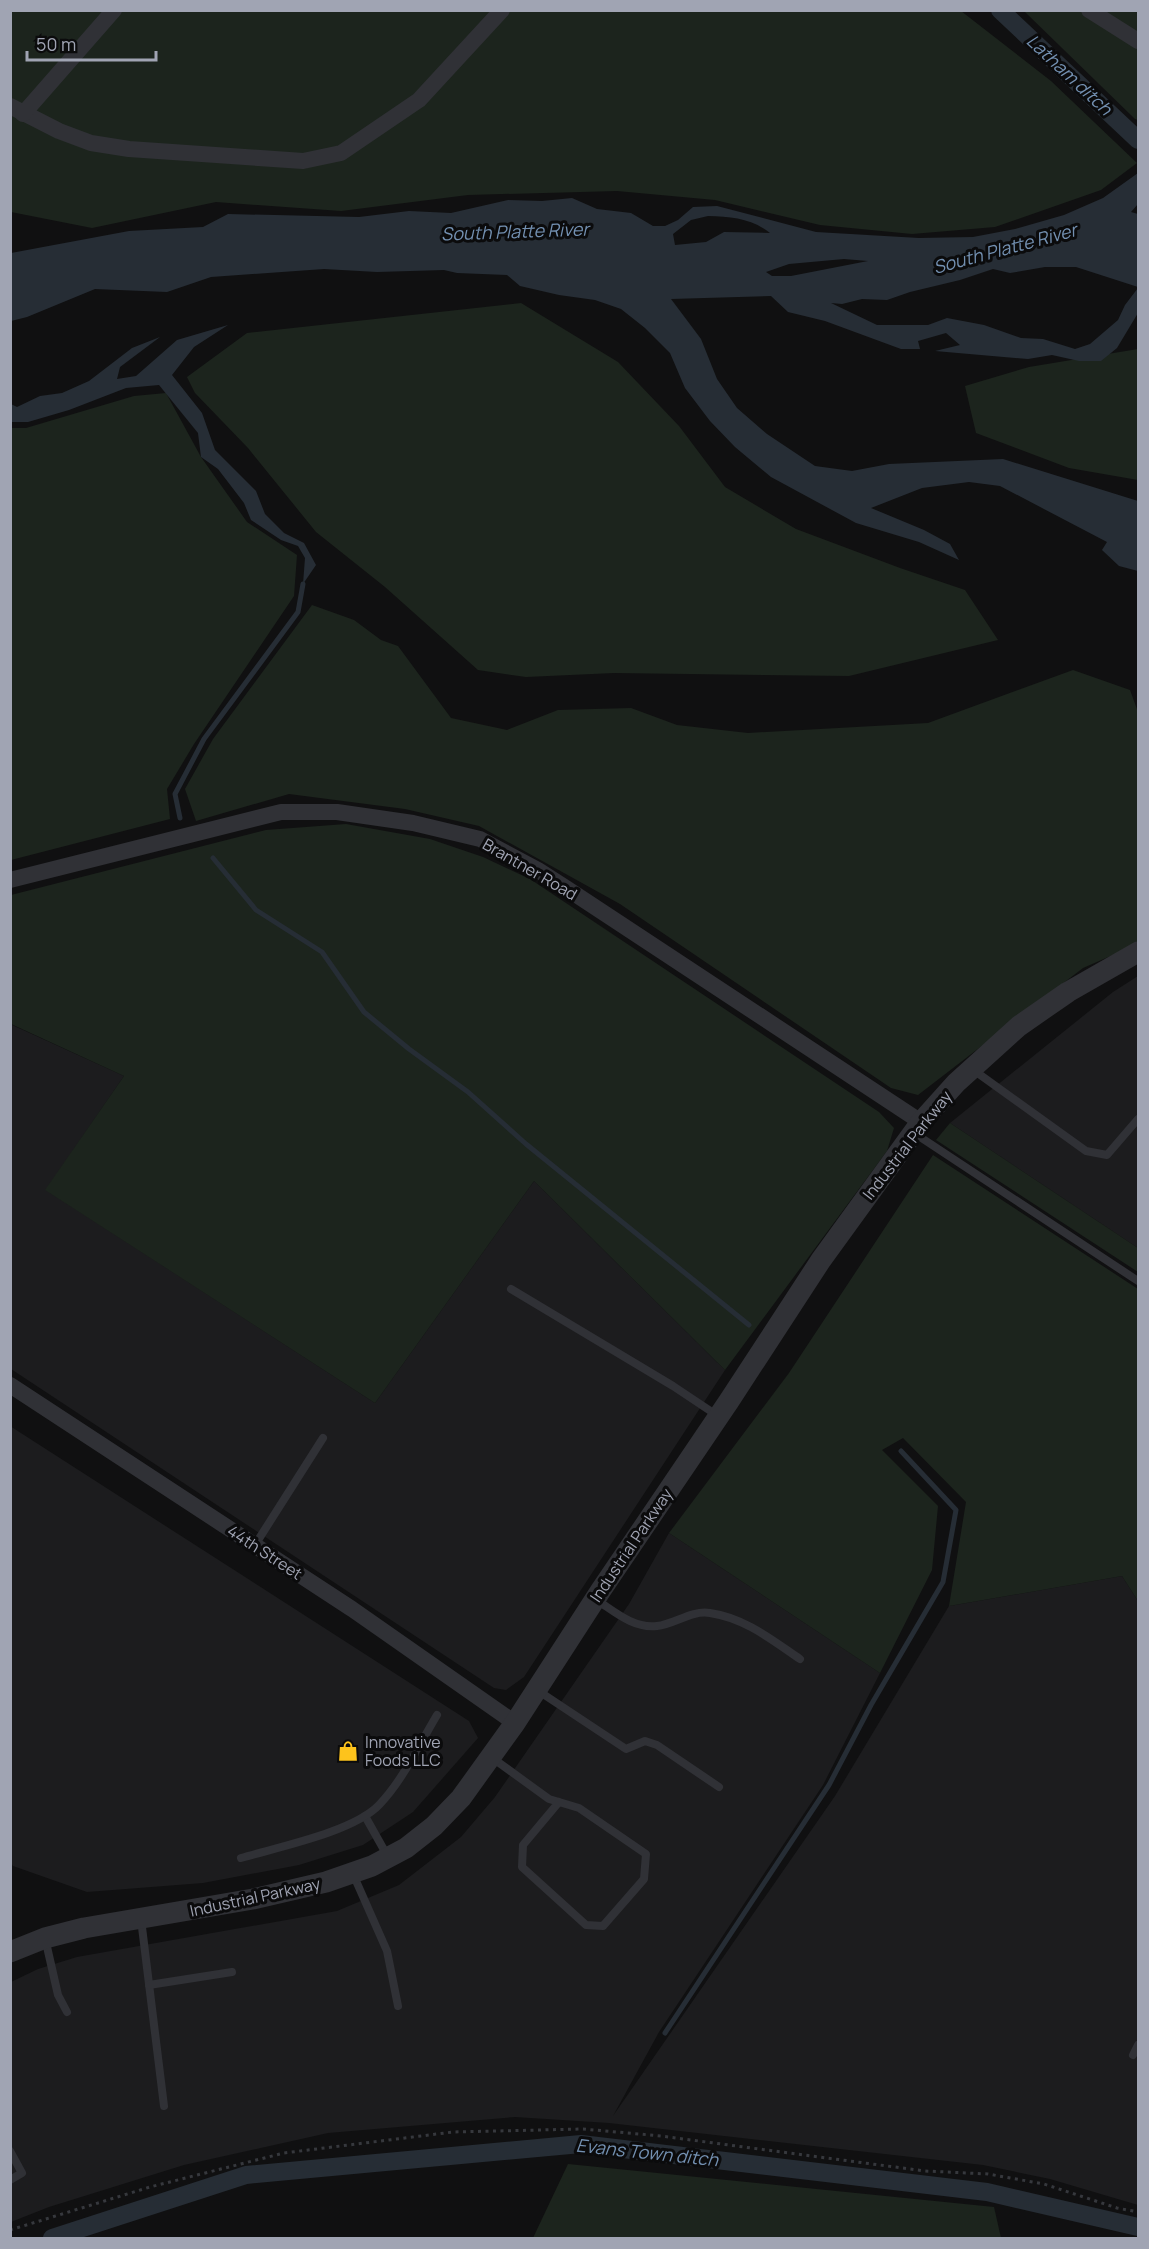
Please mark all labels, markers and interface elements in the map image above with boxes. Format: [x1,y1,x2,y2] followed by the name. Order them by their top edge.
[27,24,156,62] scale bar
[1022,29,1118,121] water label: Latham ditch
[36,32,76,56] text: 50 m
[441,216,592,246] water label: South Platte River
[930,217,1082,279] water label: South Platte River
[479,833,581,905] street label: Brantner Road
[857,1085,957,1204] street label: Industrial Parkway
[585,1483,678,1606] street label: Industrial Parkway
[223,1520,307,1584] street label: 44th Street
[365,1731,441,1771] place label: Innovative Foods LLC
[336,1739,360,1763] shop icon: Innovative Foods LLC
[188,1872,323,1922] street label: Industrial Parkway
[575,2133,721,2172] water label: Evans Town ditch

